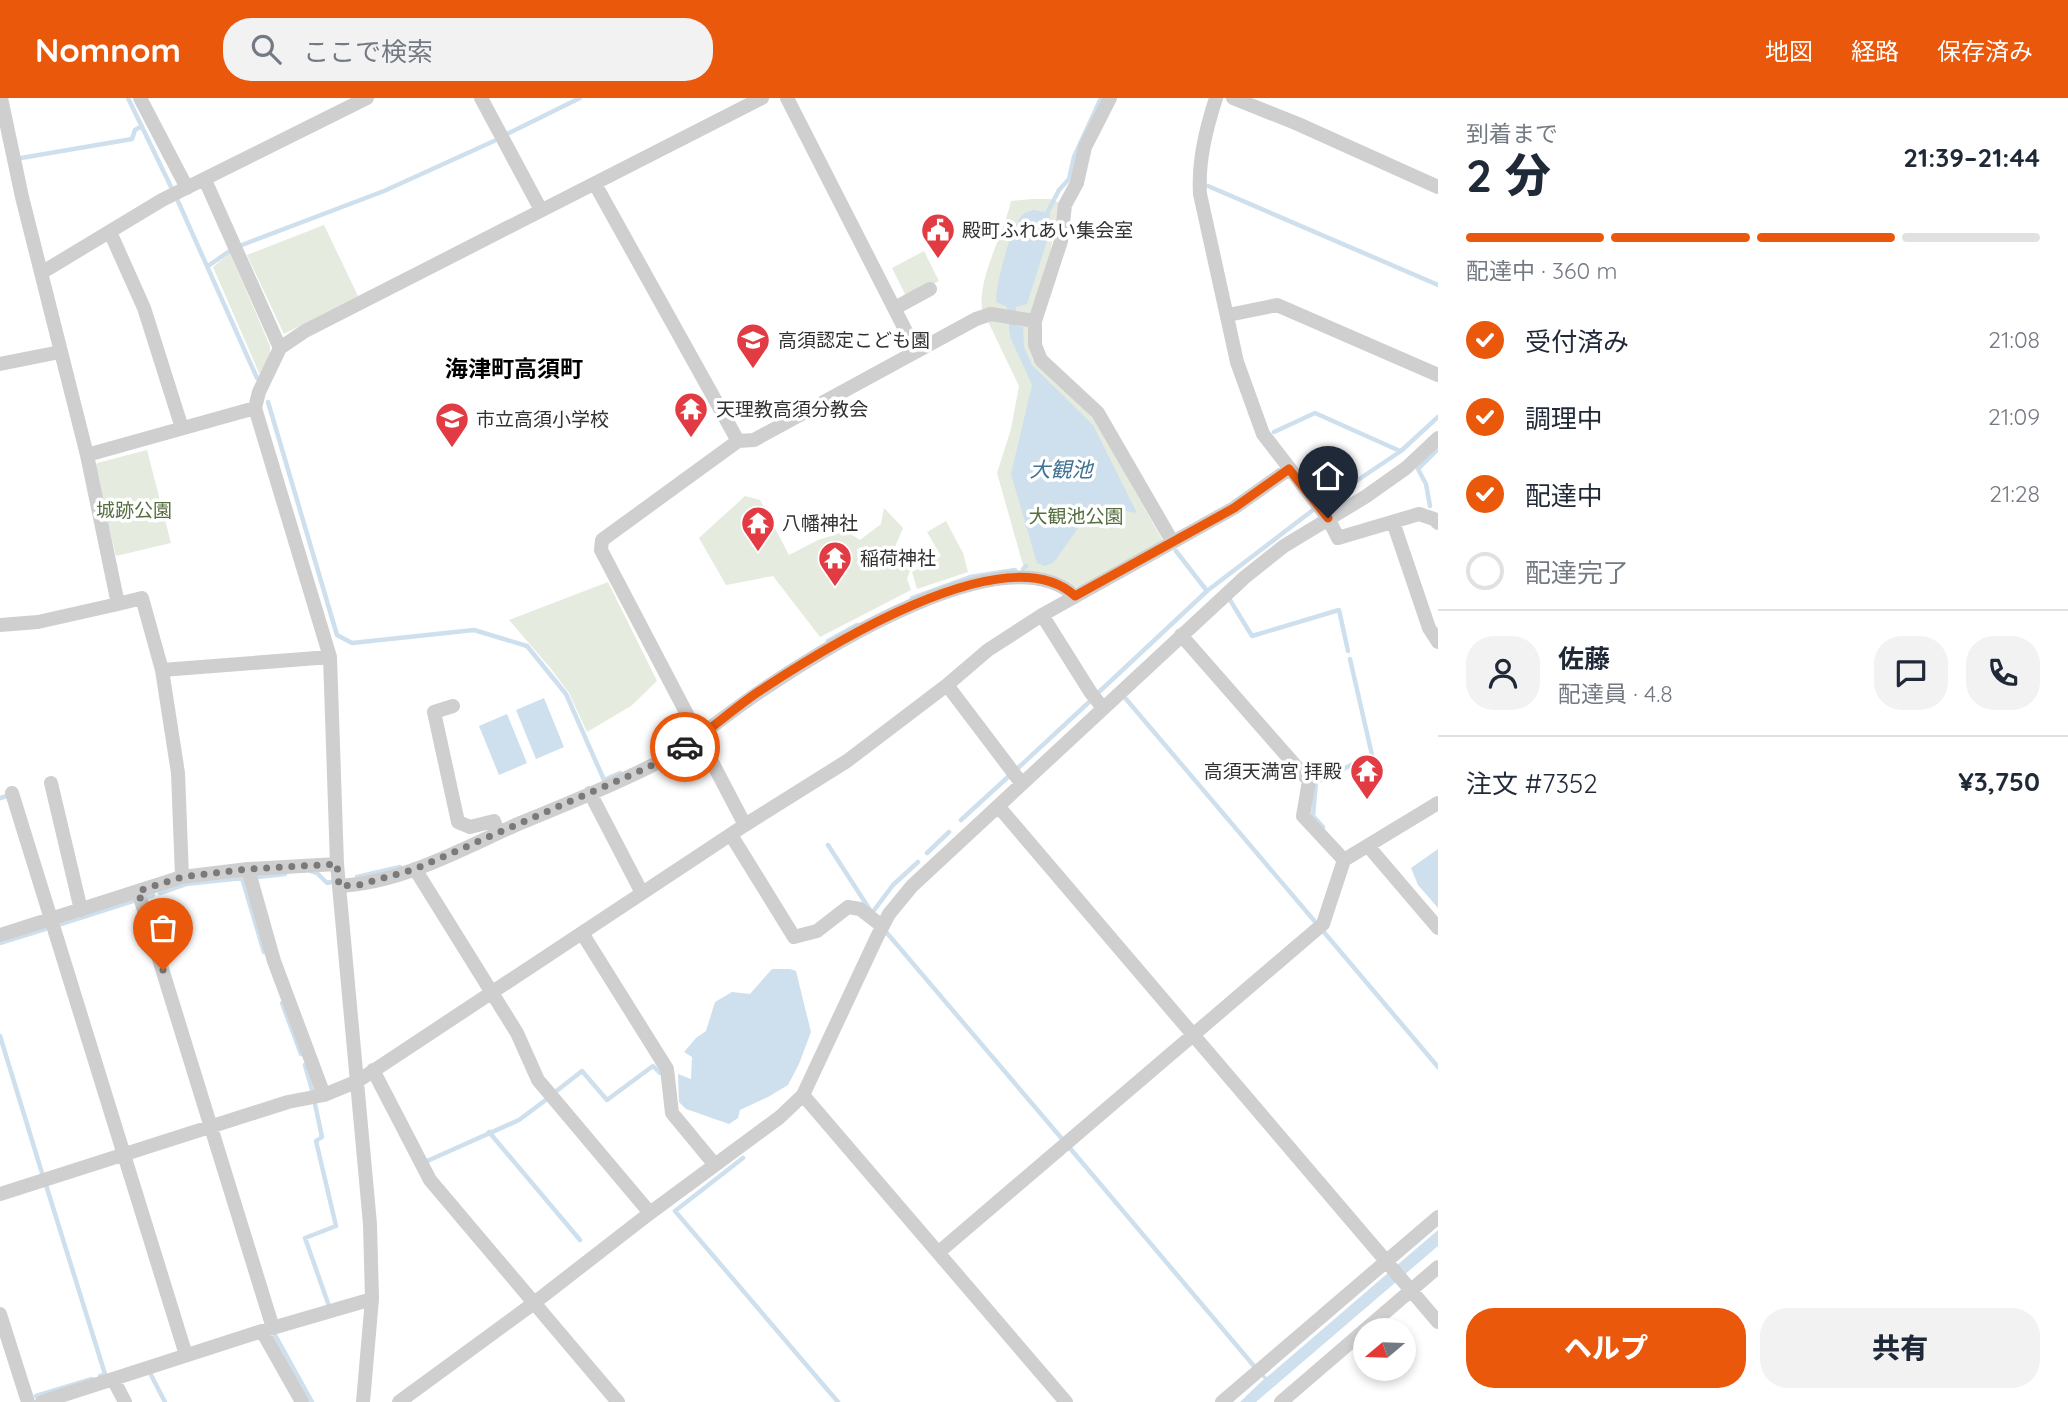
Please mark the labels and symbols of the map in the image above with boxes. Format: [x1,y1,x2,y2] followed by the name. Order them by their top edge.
[919,211,957,260] public building icon: 殿町ふれあい集会室
[962,218,1133,242] place label: 殿町ふれあい集会室
[734,321,772,370] school or university icon: 高須認定こども園
[778,328,930,352] place label: 高須認定こども園
[445,354,583,383] district label: 海津町高須町
[672,390,710,439] temple icon: 天理教高須分教会
[716,397,868,421] place label: 天理教高須分教会
[433,400,471,449] school or university icon: 市立高須小学校
[476,407,609,431] place label: 市立高須小学校
[1298,446,1358,518] pin
[1030,456,1094,482] water label: 大観池
[96,498,172,522] park label: 城跡公園
[739,504,777,553] temple icon: 八幡神社
[1028,504,1124,528] park label: 大観池公園
[782,511,858,535] place label: 八幡神社
[816,539,854,588] temple icon: 稲荷神社
[860,546,936,570] place label: 稲荷神社
[650,712,720,782] courier
[1348,752,1386,801] temple icon: 高須天満宮 拝殿
[1204,759,1342,783] place label: 高須天満宮 拝殿
[133,898,193,970] pin
[1353,1318,1416,1381] north arrow

